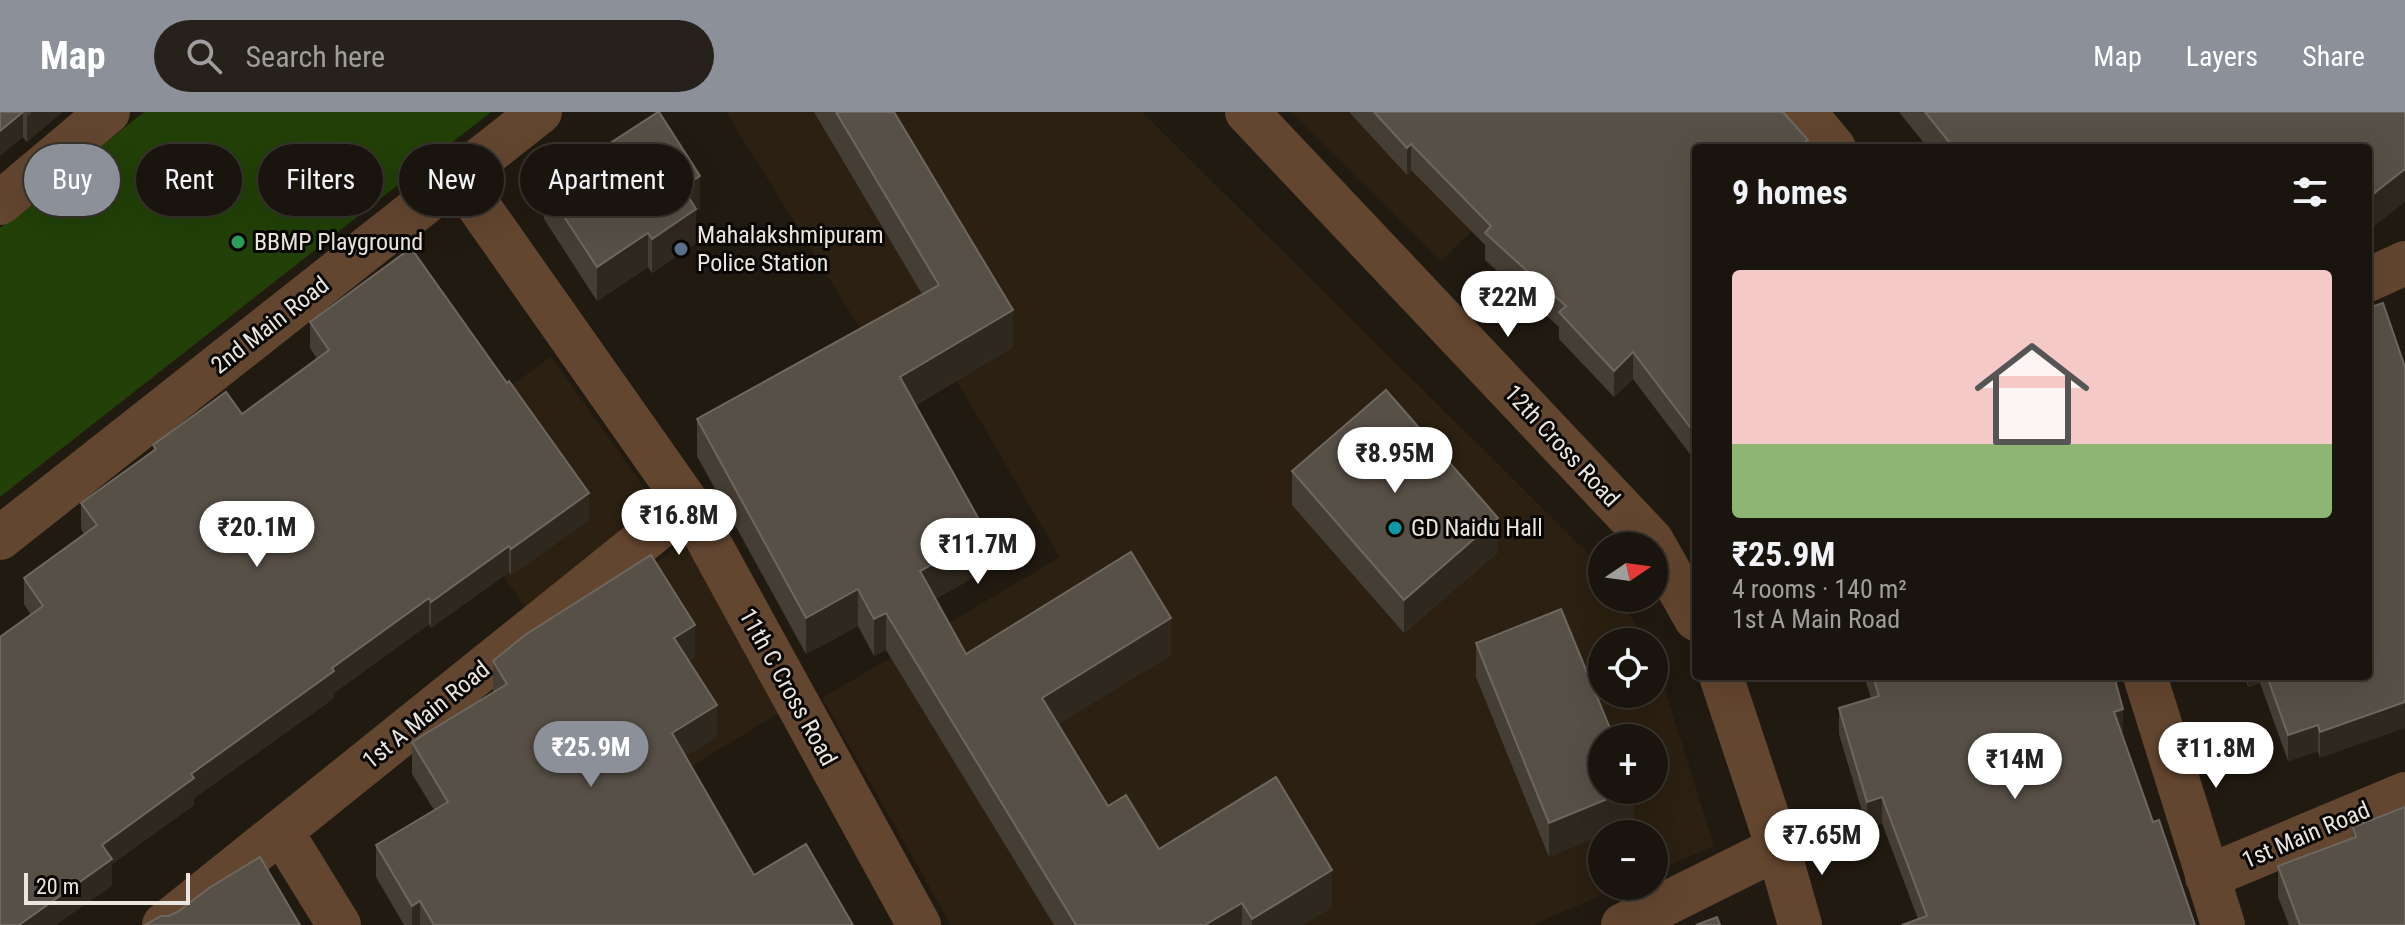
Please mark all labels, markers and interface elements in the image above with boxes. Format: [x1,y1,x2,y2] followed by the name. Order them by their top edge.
[154,20,714,92] search box
[40,34,106,78] text: Map
[182,34,226,78] icon: search
[246,39,385,74] text: Search here
[2093,40,2142,73] text: Map
[2186,40,2258,73] text: Layers
[2302,40,2365,73] text: Share
[24,144,120,216] chip: Buy
[136,144,242,216] chip: Rent
[258,144,383,216] chip: Filters
[399,144,504,216] chip: New
[520,144,693,216] chip: Apartment
[2288,170,2332,214] icon: filters
[1732,172,1848,212] text: 9 homes
[697,221,884,277] place label: Mahalakshmipuram Police Station
[254,228,423,256] place label: BBMP Playground
[229,233,247,251] marker: BBMP Playground
[672,240,690,258] marker: Mahalakshmipuram Police Station
[206,270,334,380] street label: 2nd Main Road
[1461,271,1555,339] pin: ₹22M
[1479,282,1537,312] text: ₹22M
[1960,322,2104,466] icon: home
[1498,379,1626,513] street label: 12th Cross Road
[1330,427,1460,495] pin: ₹8.95M
[1356,438,1435,468] text: ₹8.95M
[614,489,744,557] pin: ₹16.8M
[640,500,719,530] text: ₹16.8M
[192,501,322,569] pin: ₹20.1M
[218,512,297,542] text: ₹20.1M
[1411,514,1543,542] place label: GD Naidu Hall
[913,518,1043,586] pin: ₹11.7M
[1386,519,1404,537] marker: GD Naidu Hall
[939,529,1018,559] text: ₹11.7M
[1588,532,1668,612] north arrow
[1588,532,1668,900] map controls
[1732,534,1835,574] text: ₹25.9M
[1732,574,1907,604] text: 4 rooms · 140 m²
[733,604,843,770] street label: 11th C Cross Road
[1732,604,1900,634] text: 1st A Main Road
[1588,628,1668,708] button: locate
[357,655,495,775] street label: 1st A Main Road
[526,721,656,789] pin: ₹25.9M
[2151,722,2281,790] pin: ₹11.8M
[1588,724,1668,804] button: +
[552,732,631,762] text: ₹25.9M
[1968,733,2062,801] pin: ₹14M
[2177,733,2256,763] text: ₹11.8M
[1986,744,2044,774] text: ₹14M
[2238,796,2374,874] street label: 1st Main Road
[1757,809,1887,877] pin: ₹7.65M
[1588,820,1668,900] button: −
[1783,820,1862,850] text: ₹7.65M
[24,869,190,905] scale bar
[36,874,79,899] text: 20 m

